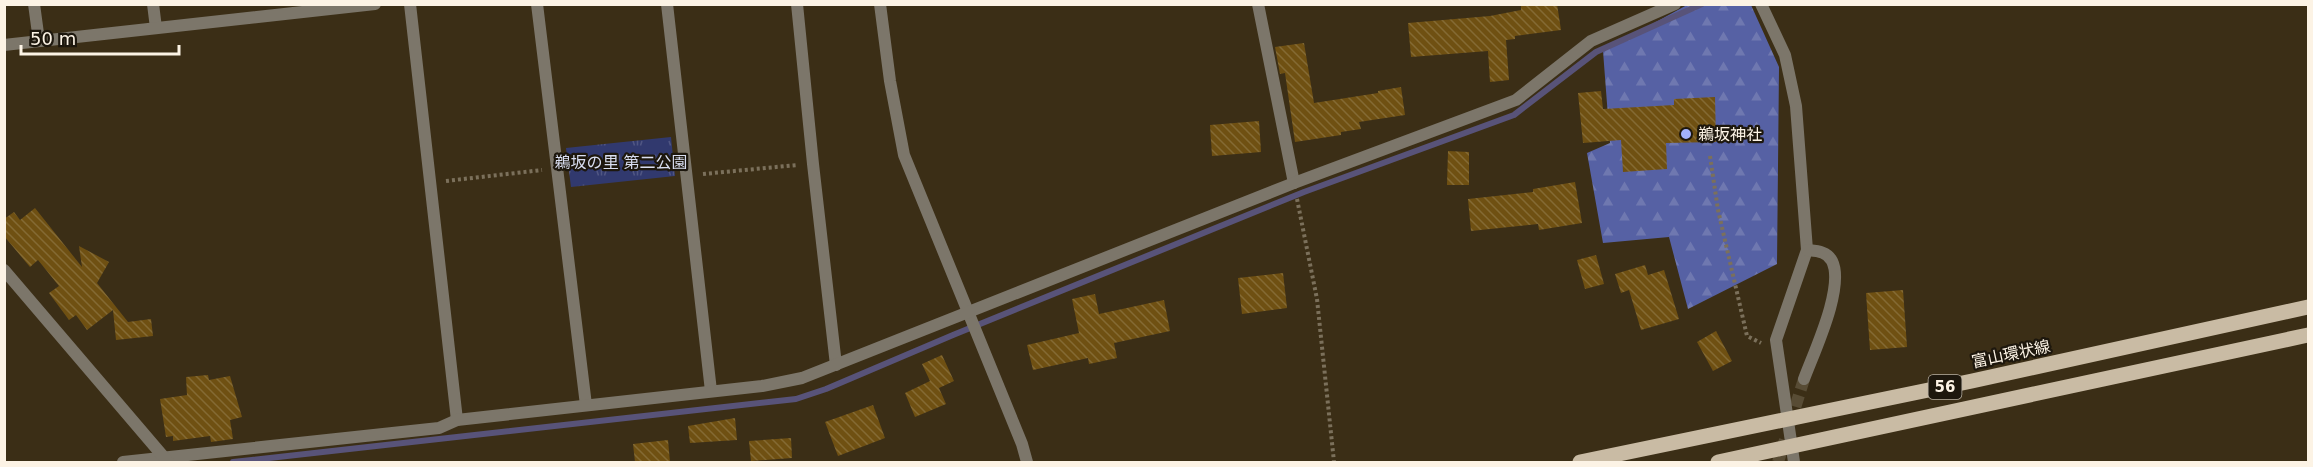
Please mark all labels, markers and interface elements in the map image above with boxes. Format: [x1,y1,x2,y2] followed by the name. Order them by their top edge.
[21,18,178,56] scale bar
[30,28,76,49] text: 50 m
[1698,125,1762,144] place label: 鵜坂神社
[1679,127,1693,141] marker: 鵜坂神社
[554,153,688,172] park label: 鵜坂の里 第二公園
[1970,336,2052,372] street label: 富山環状線
[1928,375,1962,399] road number: 56

